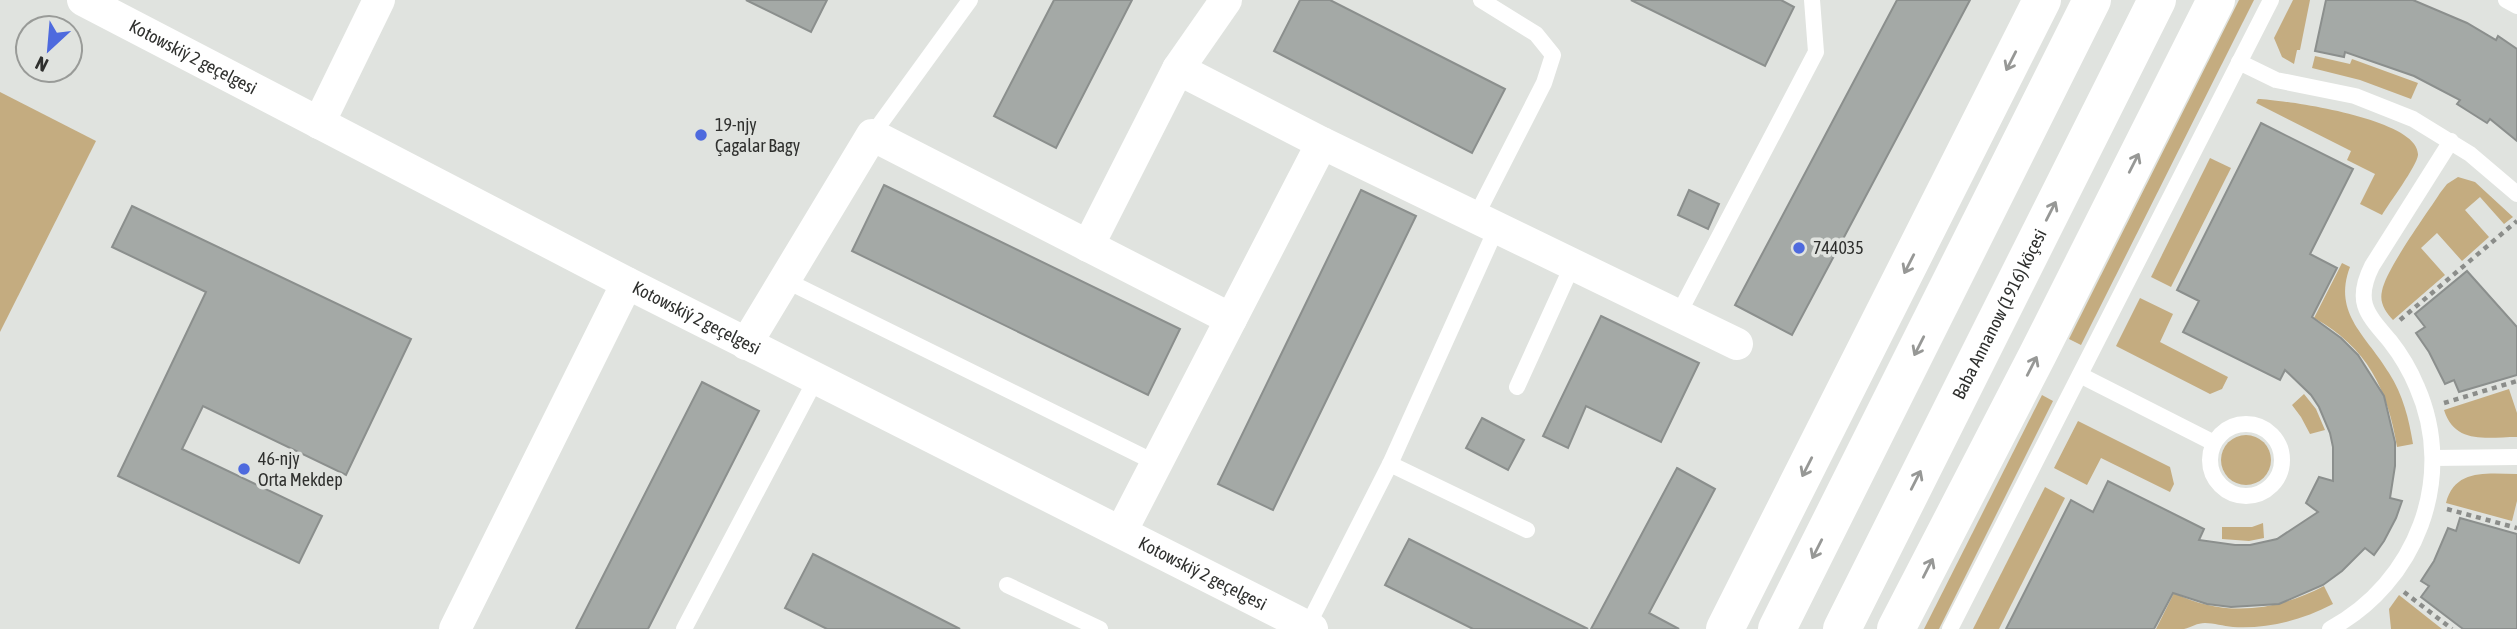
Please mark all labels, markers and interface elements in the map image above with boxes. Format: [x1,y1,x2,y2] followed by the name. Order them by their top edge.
[14,14,84,84] north arrow
[126,15,260,99] street label: Kotowskiý 2 geçelgesi
[2004,50,2018,71] one-way arrow
[32,52,51,77] text: N
[715,114,800,156] place label: 19-njy Çagalar Bagy
[693,127,709,143] marker: 19-njy Çagalar Bagy
[2128,153,2142,174] one-way arrow
[2045,201,2059,222] one-way arrow
[1948,225,2051,403] street label: Baba Annanow (1916) köçesi
[1813,237,1864,258] place label: 744035
[1791,240,1807,256] marker: 744035
[1901,253,1915,274] one-way arrow
[629,277,764,359] street label: Kotowskiý 2 geçelgesi
[1912,335,1926,356] one-way arrow
[2026,356,2039,377] one-way arrow
[258,448,343,490] place label: 46-njy Orta Mekdep
[1799,456,1813,477] one-way arrow
[236,461,252,477] marker: 46-njy Orta Mekdep
[1910,470,1924,491] one-way arrow
[1135,532,1270,614] street label: Kotowskiý 2 geçelgesi
[1810,538,1824,559] one-way arrow
[1921,558,1935,579] one-way arrow

